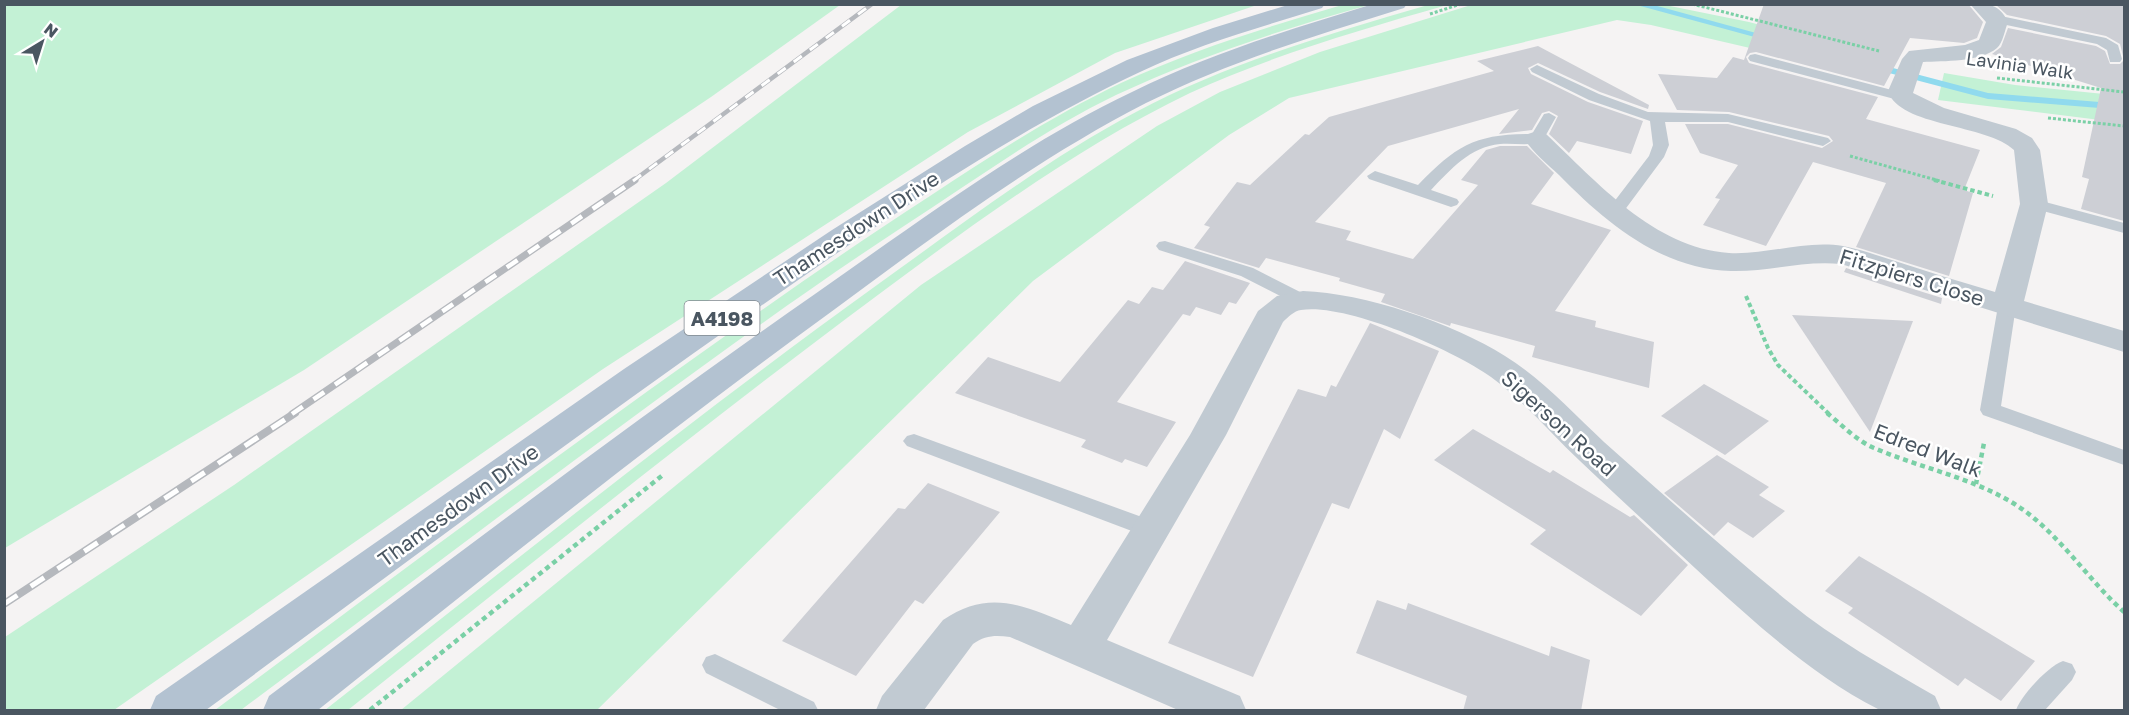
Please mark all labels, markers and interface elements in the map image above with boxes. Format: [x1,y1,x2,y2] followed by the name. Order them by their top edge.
[12,12,72,72] north arrow
[40,19,62,42] text: N
[1965,47,2075,83] street label: Lavinia Walk
[768,165,944,291] street label: Thamesdown Drive
[1837,243,1987,311] street label: Fitzpiers Close
[684,301,760,335] road number: A4198
[1496,365,1622,481] street label: Sigerson Road
[1870,418,1986,483] street label: Edred Walk
[373,438,543,572] street label: Thamesdown Drive

